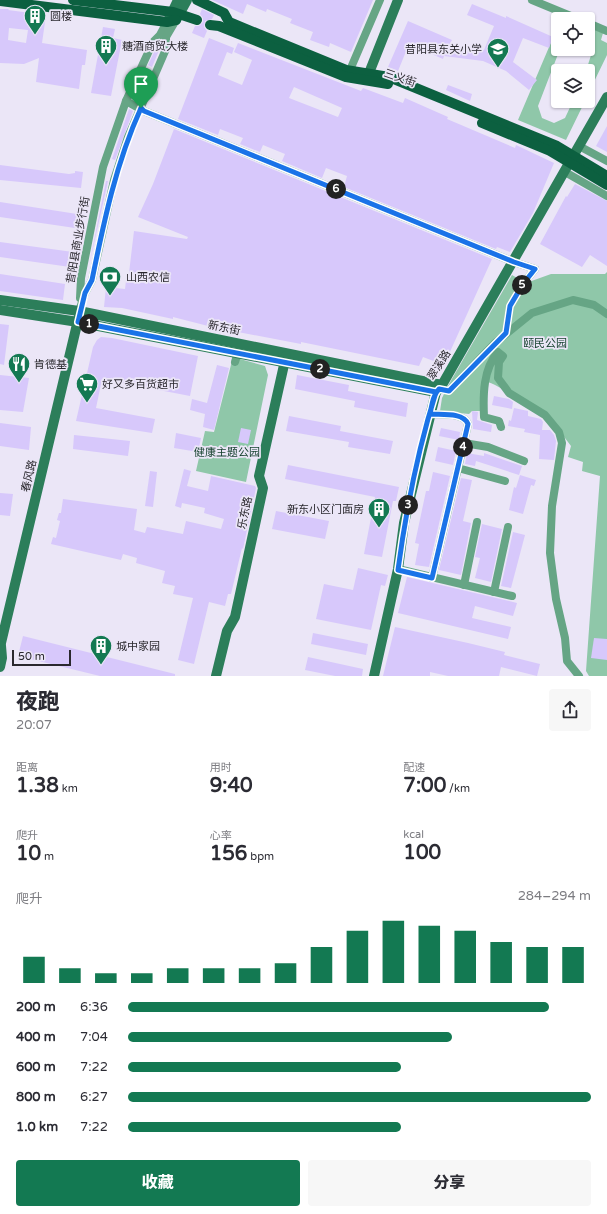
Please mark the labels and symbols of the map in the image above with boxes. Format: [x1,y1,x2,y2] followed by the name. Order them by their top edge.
[22,3,48,36] building icon: 圆楼
[50,10,72,23] place label: 圆楼
[93,33,119,66] building icon: 糖酒商贸大楼
[485,36,511,69] school or university icon: 昔阳县东关小学
[122,40,188,53] place label: 糖酒商贸大楼
[405,43,482,56] place label: 昔阳县东关小学
[382,66,418,90] street label: 三义街
[124,67,158,108] pin
[326,179,346,199] pin: 6
[64,196,92,284] street label: 昔阳县商业步行街
[97,264,123,297] bank icon: 山西农信
[126,271,170,284] place label: 山西农信
[512,275,532,295] pin: 5
[79,314,99,334] pin: 1
[207,318,241,338] street label: 新东街
[523,337,567,350] park label: 颐民公园
[425,348,453,382] street label: 翠溪路
[6,351,32,384] restaurant icon: 肯德基
[34,358,67,371] place label: 肯德基
[310,359,330,379] pin: 2
[74,371,100,404] supermarket icon: 好又多百货超市
[102,378,179,391] place label: 好又多百货超市
[453,437,473,457] pin: 4
[194,446,260,459] park label: 健康主题公园
[19,458,39,494] street label: 春风路
[398,495,418,515] pin: 3
[235,496,255,530] street label: 乐东路
[366,496,392,529] building icon: 新东小区门面房
[287,503,364,516] place label: 新东小区门面房
[88,633,114,666] building icon: 城中家园
[116,640,160,653] place label: 城中家园
[12,648,71,667] scale bar

